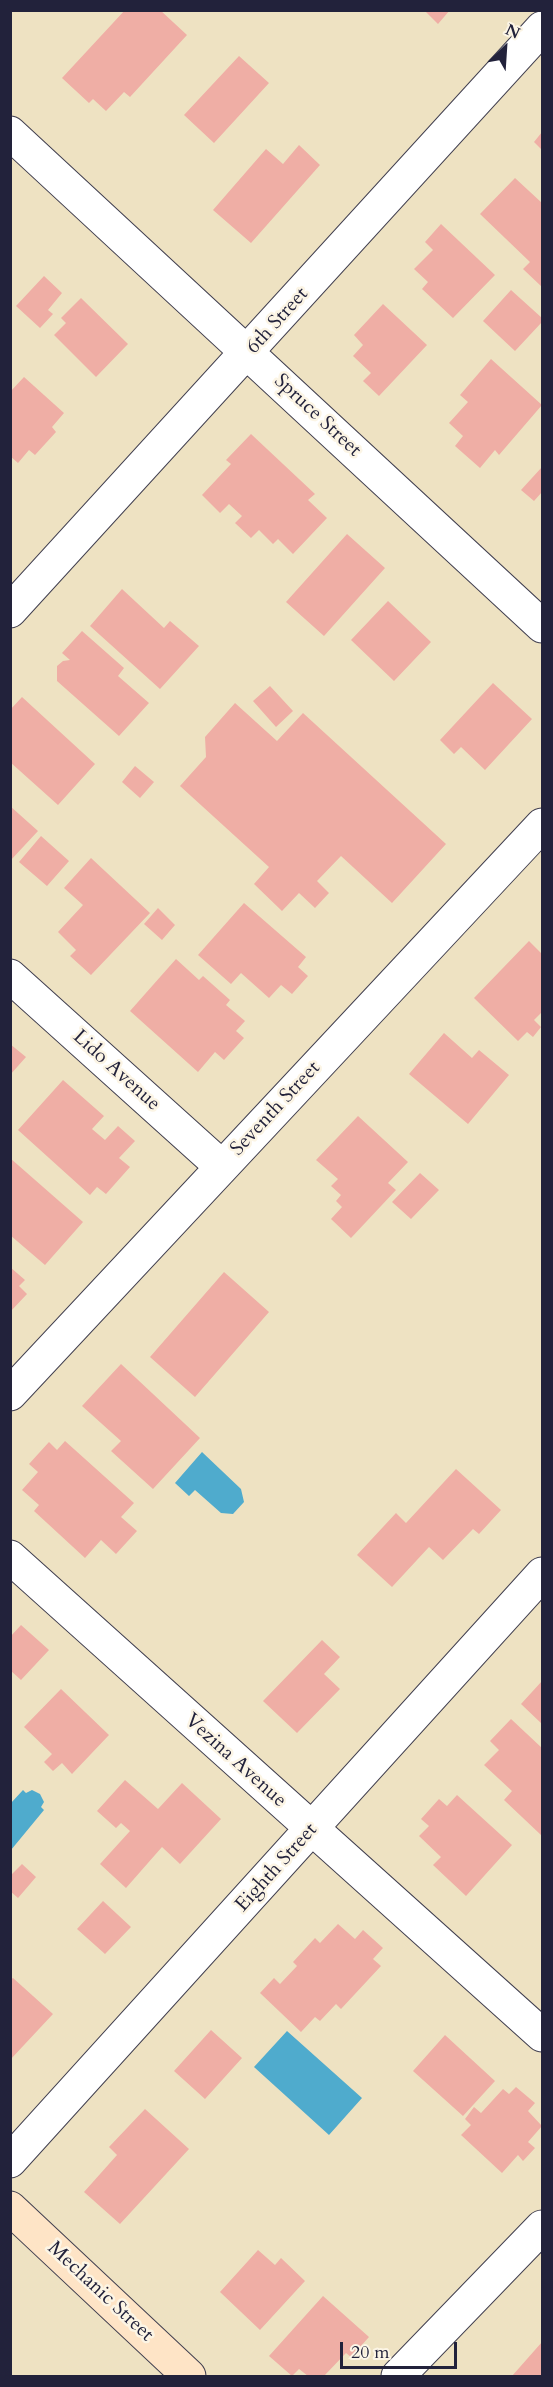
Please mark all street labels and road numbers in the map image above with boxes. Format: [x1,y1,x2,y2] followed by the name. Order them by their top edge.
[242,283,314,359] street label: 6th Street
[268,370,366,462] street label: Spruce Street
[67,1025,165,1117] street label: Lido Avenue
[226,1057,326,1161] street label: Seventh Street
[179,1709,291,1813] street label: Vezina Avenue
[231,1819,323,1917] street label: Eighth Street
[42,2237,158,2347] street label: Mechanic Street

